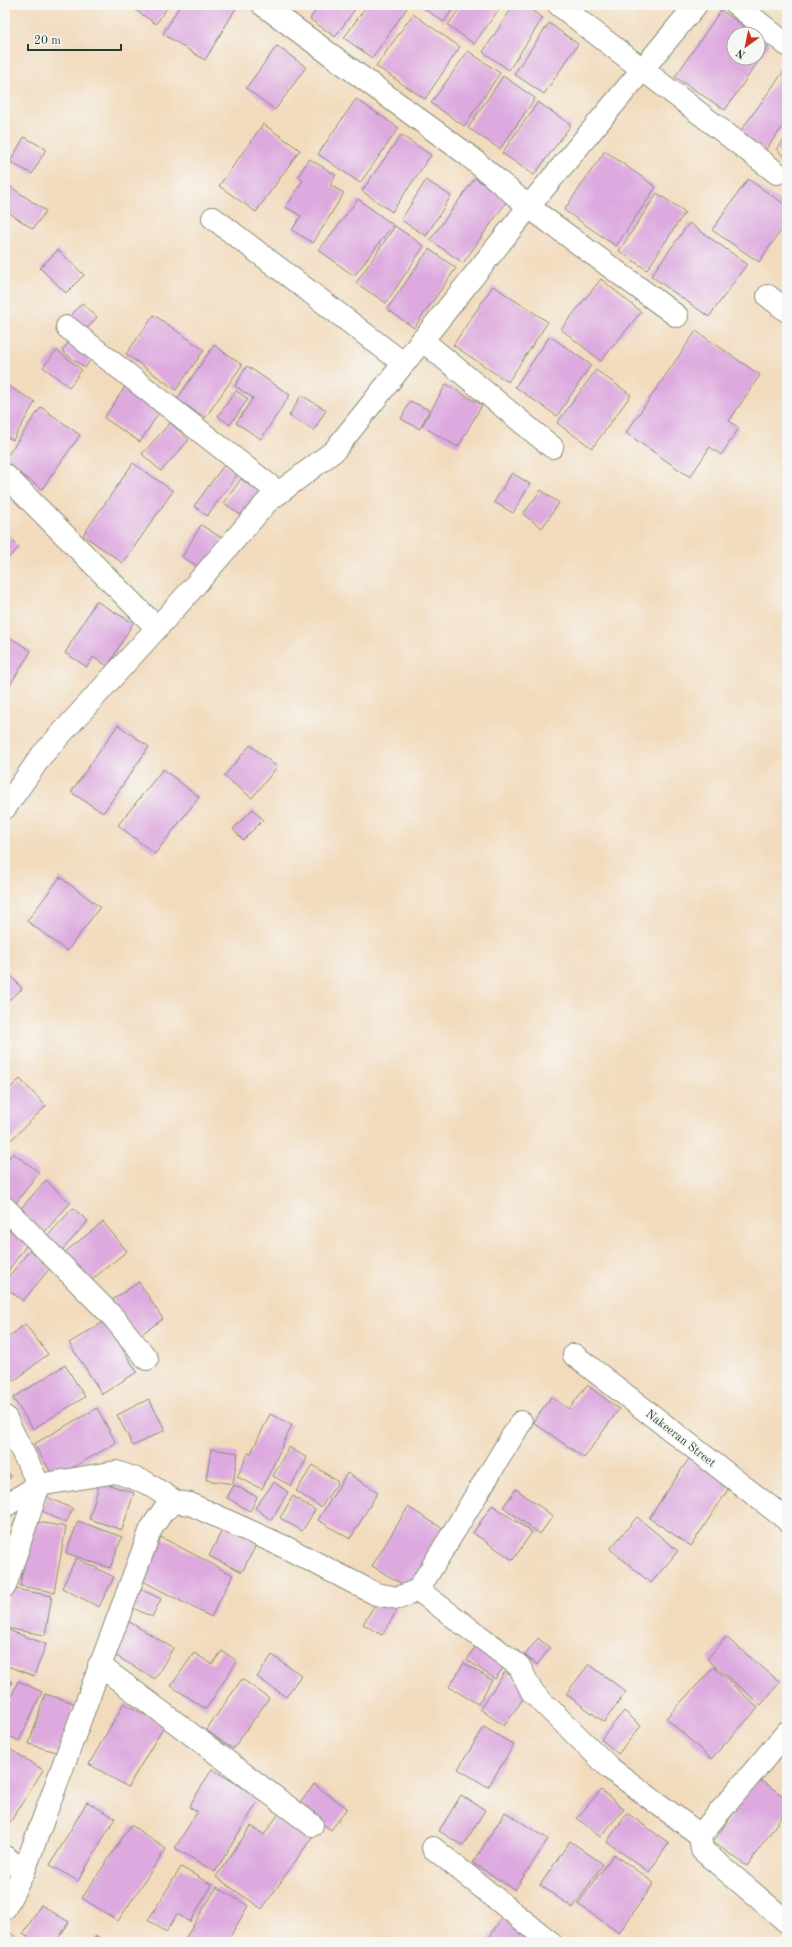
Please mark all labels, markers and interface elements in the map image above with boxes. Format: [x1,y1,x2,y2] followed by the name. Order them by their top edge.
[28,26,121,52] scale bar
[726,26,766,66] north arrow
[34,35,61,47] text: 20 m
[734,46,748,60] text: N
[643,1408,718,1470] street label: Nakeeran Street

